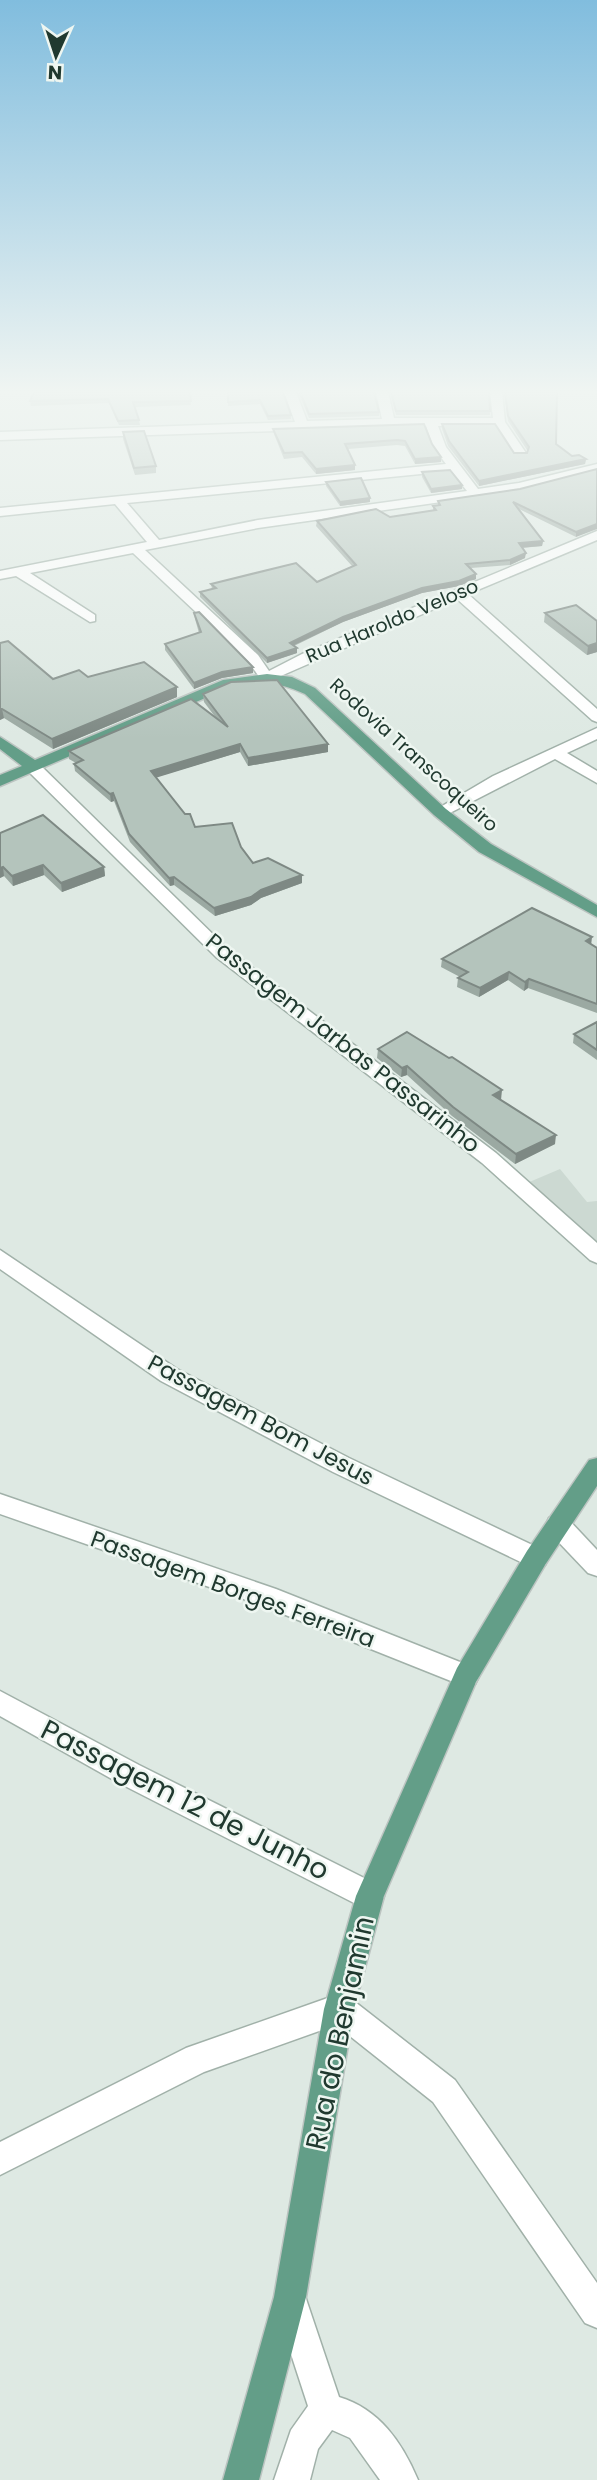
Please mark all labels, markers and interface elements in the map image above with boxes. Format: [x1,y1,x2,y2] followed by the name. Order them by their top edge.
[21,21,91,91] north arrow
[47,59,63,86] text: N
[302,572,482,670] street label: Rua Haroldo Veloso
[324,672,504,838] street label: Rodovia Transcoqueiro
[199,926,487,1160] street label: Passagem Jarbas Passarinho
[142,1347,380,1493] street label: Passagem Bom Jesus
[86,1523,380,1655] street label: Passagem Borges Ferreira
[34,1710,336,1890] street label: Passagem 12 de Junho
[296,1913,384,2153] street label: Rua do Benjamin

